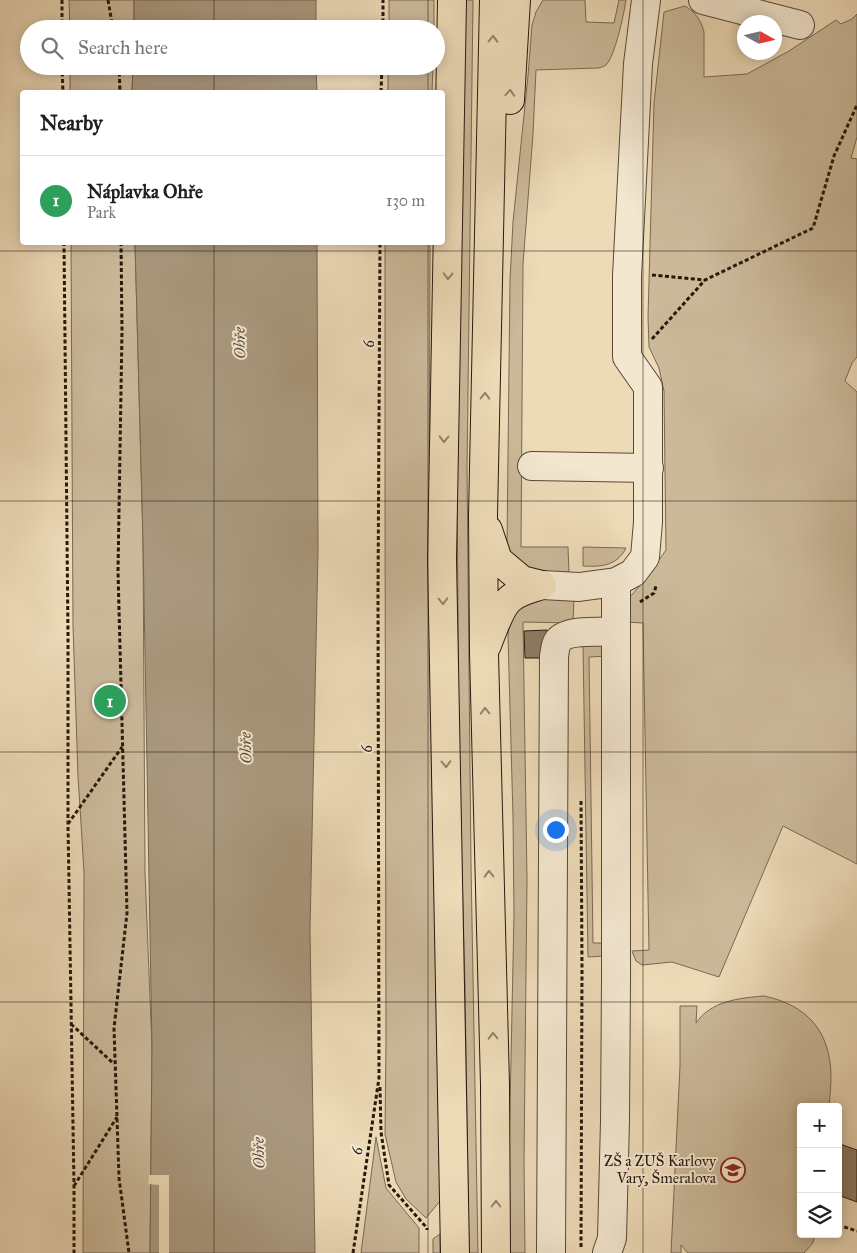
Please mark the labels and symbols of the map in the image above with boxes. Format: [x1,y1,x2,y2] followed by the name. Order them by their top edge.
[737,15,782,60] north arrow
[488,35,498,42] one-way arrow
[504,89,515,97] one-way arrow
[442,272,453,280] one-way arrow
[230,326,249,359] water label: Ohře
[360,339,378,348] street label: 6
[480,392,491,400] one-way arrow
[439,435,449,443] one-way arrow
[437,597,448,605] one-way arrow
[94,682,126,720] pin: 1
[480,707,490,715] one-way arrow
[235,731,256,764] water label: Ohře
[358,744,376,753] street label: 6
[440,760,451,768] one-way arrow
[543,817,569,843] your location
[484,870,494,878] one-way arrow
[488,1032,498,1040] one-way arrow
[248,1136,269,1169] water label: Ohře
[348,1145,367,1156] street label: 6
[604,1151,717,1187] place label: ZŠ a ZUŠ Karlovy Vary, Šmeralova
[720,1157,746,1183] school or university icon: ZŠ a ZUŠ Karlovy Vary, Šmeralova
[491,1200,501,1208] one-way arrow

